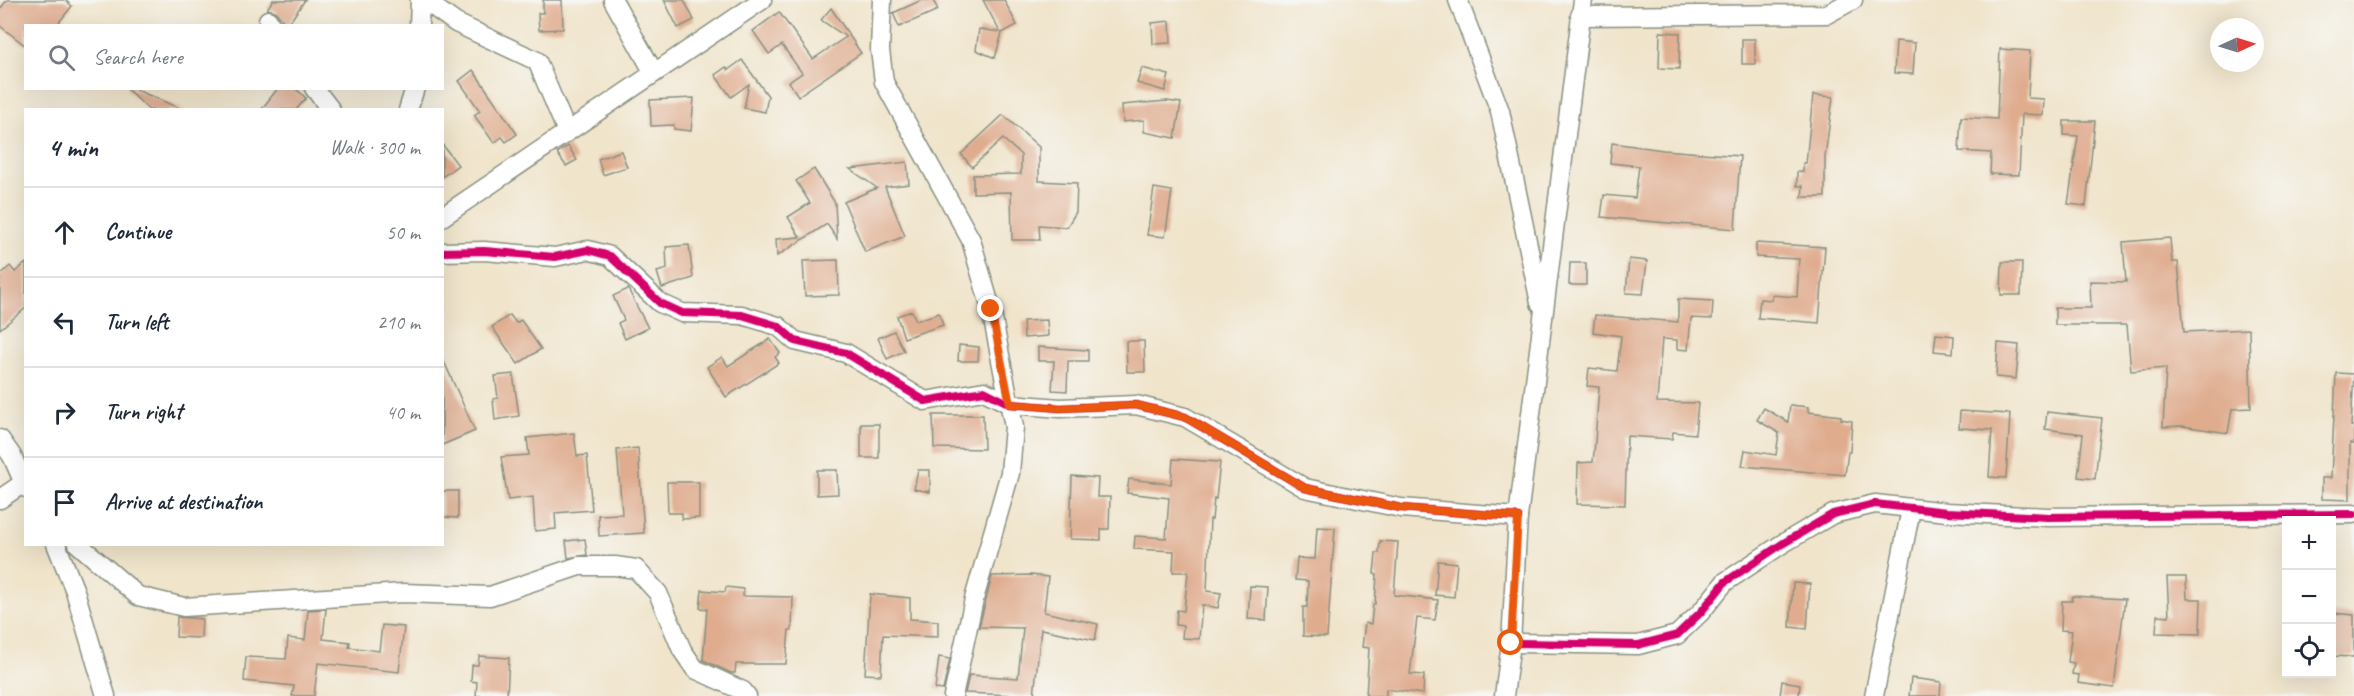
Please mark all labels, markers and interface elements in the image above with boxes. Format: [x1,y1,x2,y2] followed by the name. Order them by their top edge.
[2210,18,2264,72] north arrow
[24,24,444,90] search box
[45,41,78,74] icon: search
[93,43,183,71] text: Search here
[48,131,98,164] text: 4 min
[330,135,420,160] text: Walk · 300 m
[48,216,81,249] icon: ahead
[105,218,171,246] text: Continue
[386,220,420,245] text: 50 m
[977,295,1003,321] route end
[48,306,81,339] icon: left
[105,308,169,336] text: Turn left
[377,310,420,335] text: 210 m
[48,396,81,429] icon: right
[105,398,182,426] text: Turn right
[386,400,420,425] text: 40 m
[48,486,81,519] icon: arrive
[105,488,262,516] text: Arrive at destination
[2282,516,2336,678] map controls
[2282,516,2336,570] button: +
[2282,570,2336,624] button: −
[2282,624,2336,678] button: locate
[1497,629,1523,655] route start

